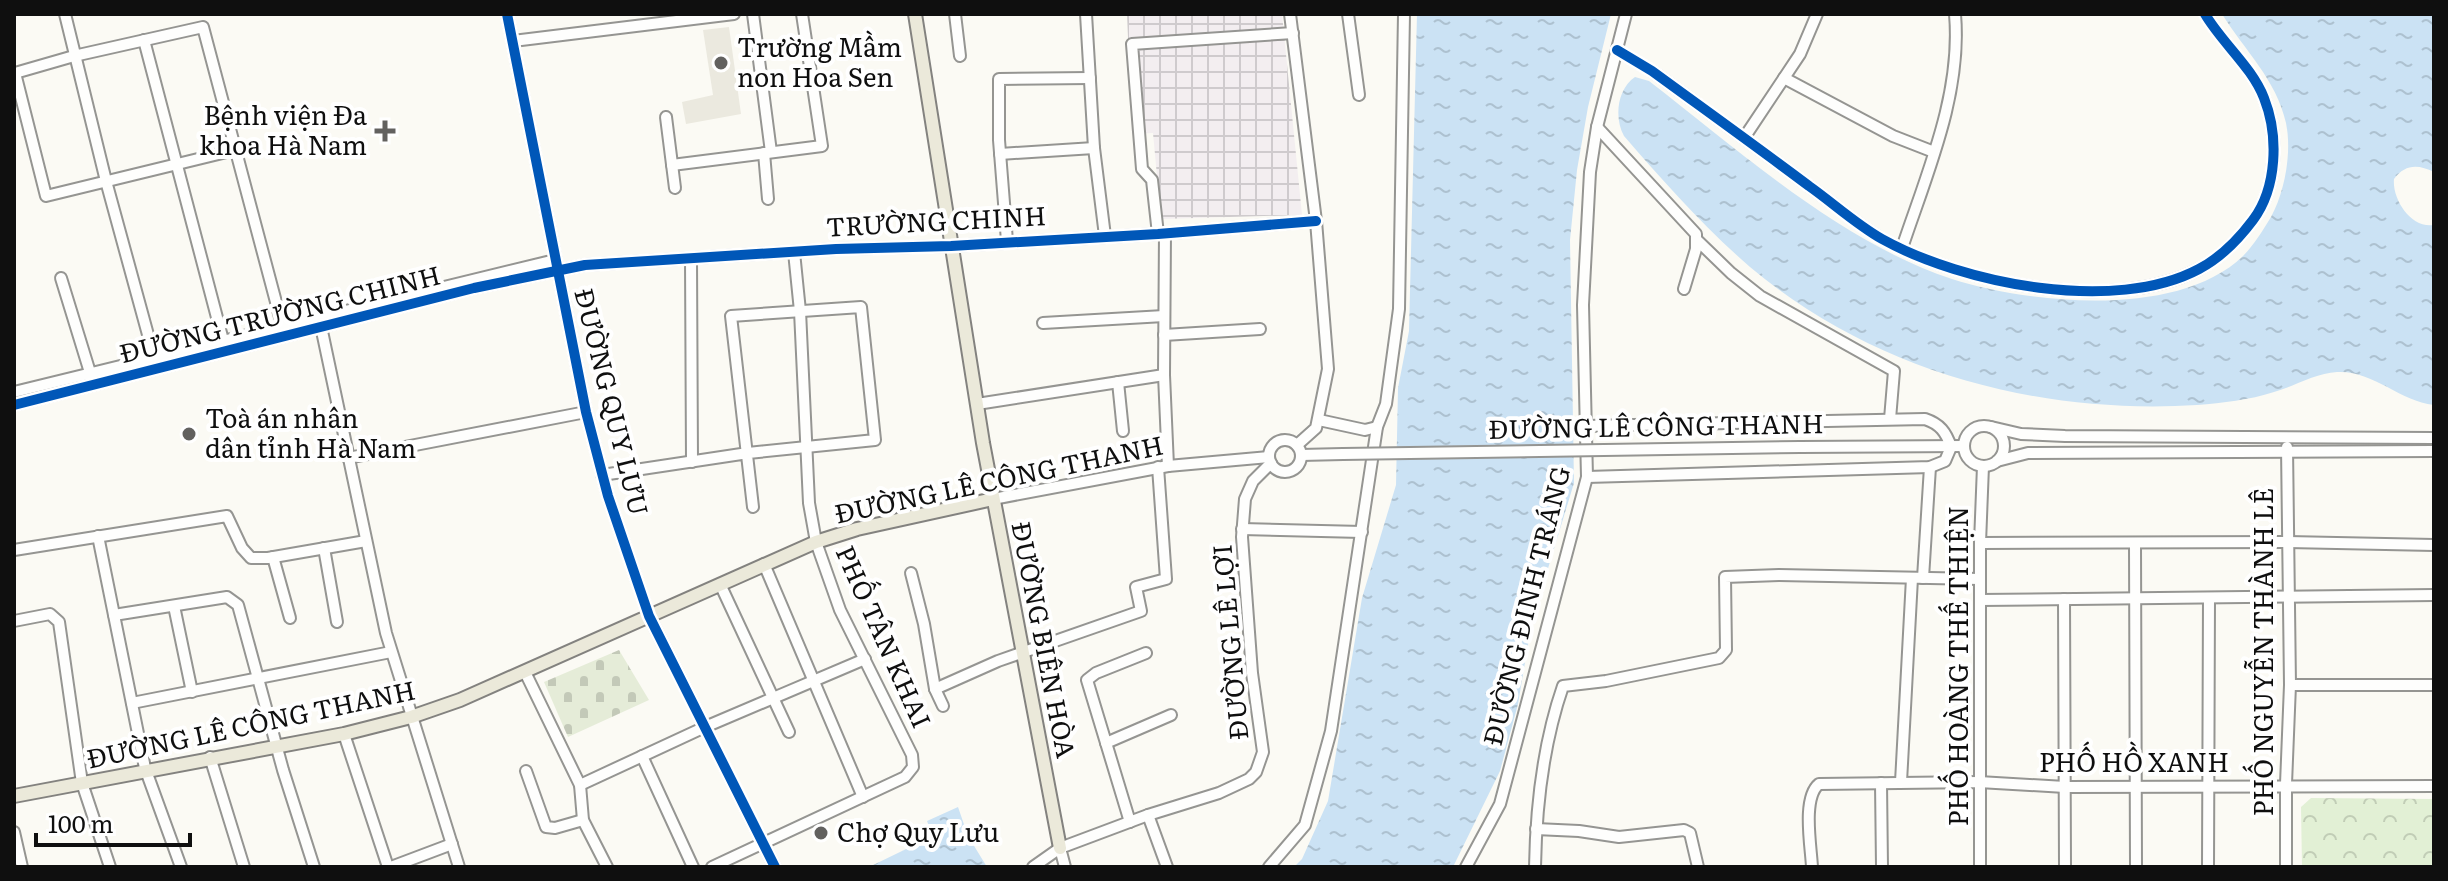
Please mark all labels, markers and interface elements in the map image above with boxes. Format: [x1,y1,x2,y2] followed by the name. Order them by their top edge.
[737,26,902,95] place label: Trường Mầm non Hoa Sen
[712,54,730,72] marker: Trường Mầm non Hoa Sen
[199,94,367,163] place label: Bệnh viện Đa khoa Hà Nam
[374,120,396,142] marker: Bệnh viện Đa khoa Hà Nam
[825,194,1047,245] street label: TRƯỜNG CHINH
[115,254,444,371] street label: ĐƯỜNG TRƯỜNG CHINH
[566,284,661,519] street label: ĐƯỜNG QUY LƯU
[205,397,416,466] place label: Toà án nhân dân tỉnh Hà Nam
[1488,402,1824,447] street label: ĐƯỜNG LÊ CÔNG THANH
[830,424,1167,531] street label: ĐƯỜNG LÊ CÔNG THANH
[180,425,198,443] marker: Toà án nhân dân tỉnh Hà Nam
[1471,461,1578,749] street label: ĐƯỜNG ĐINH TRÁNG
[2242,488,2281,816] street label: PHỐ NGUYỄN THÀNH LÊ
[1937,506,1976,826] street label: PHỐ HOÀNG THẾ THIỆN
[1003,518,1088,761] street label: ĐƯỜNG BIÊN HÒA
[828,538,943,734] street label: PHỐ TÂN KHAI
[1201,543,1256,742] street label: ĐƯỜNG LÊ LỢI
[82,669,419,776] street label: ĐƯỜNG LÊ CÔNG THANH
[2039,741,2229,780] street label: PHỐ HỒ XANH
[36,797,190,847] scale bar
[48,805,114,840] text: 100 m
[837,811,999,850] place label: Chợ Quy Lưu
[812,824,830,842] marker: Chợ Quy Lưu

